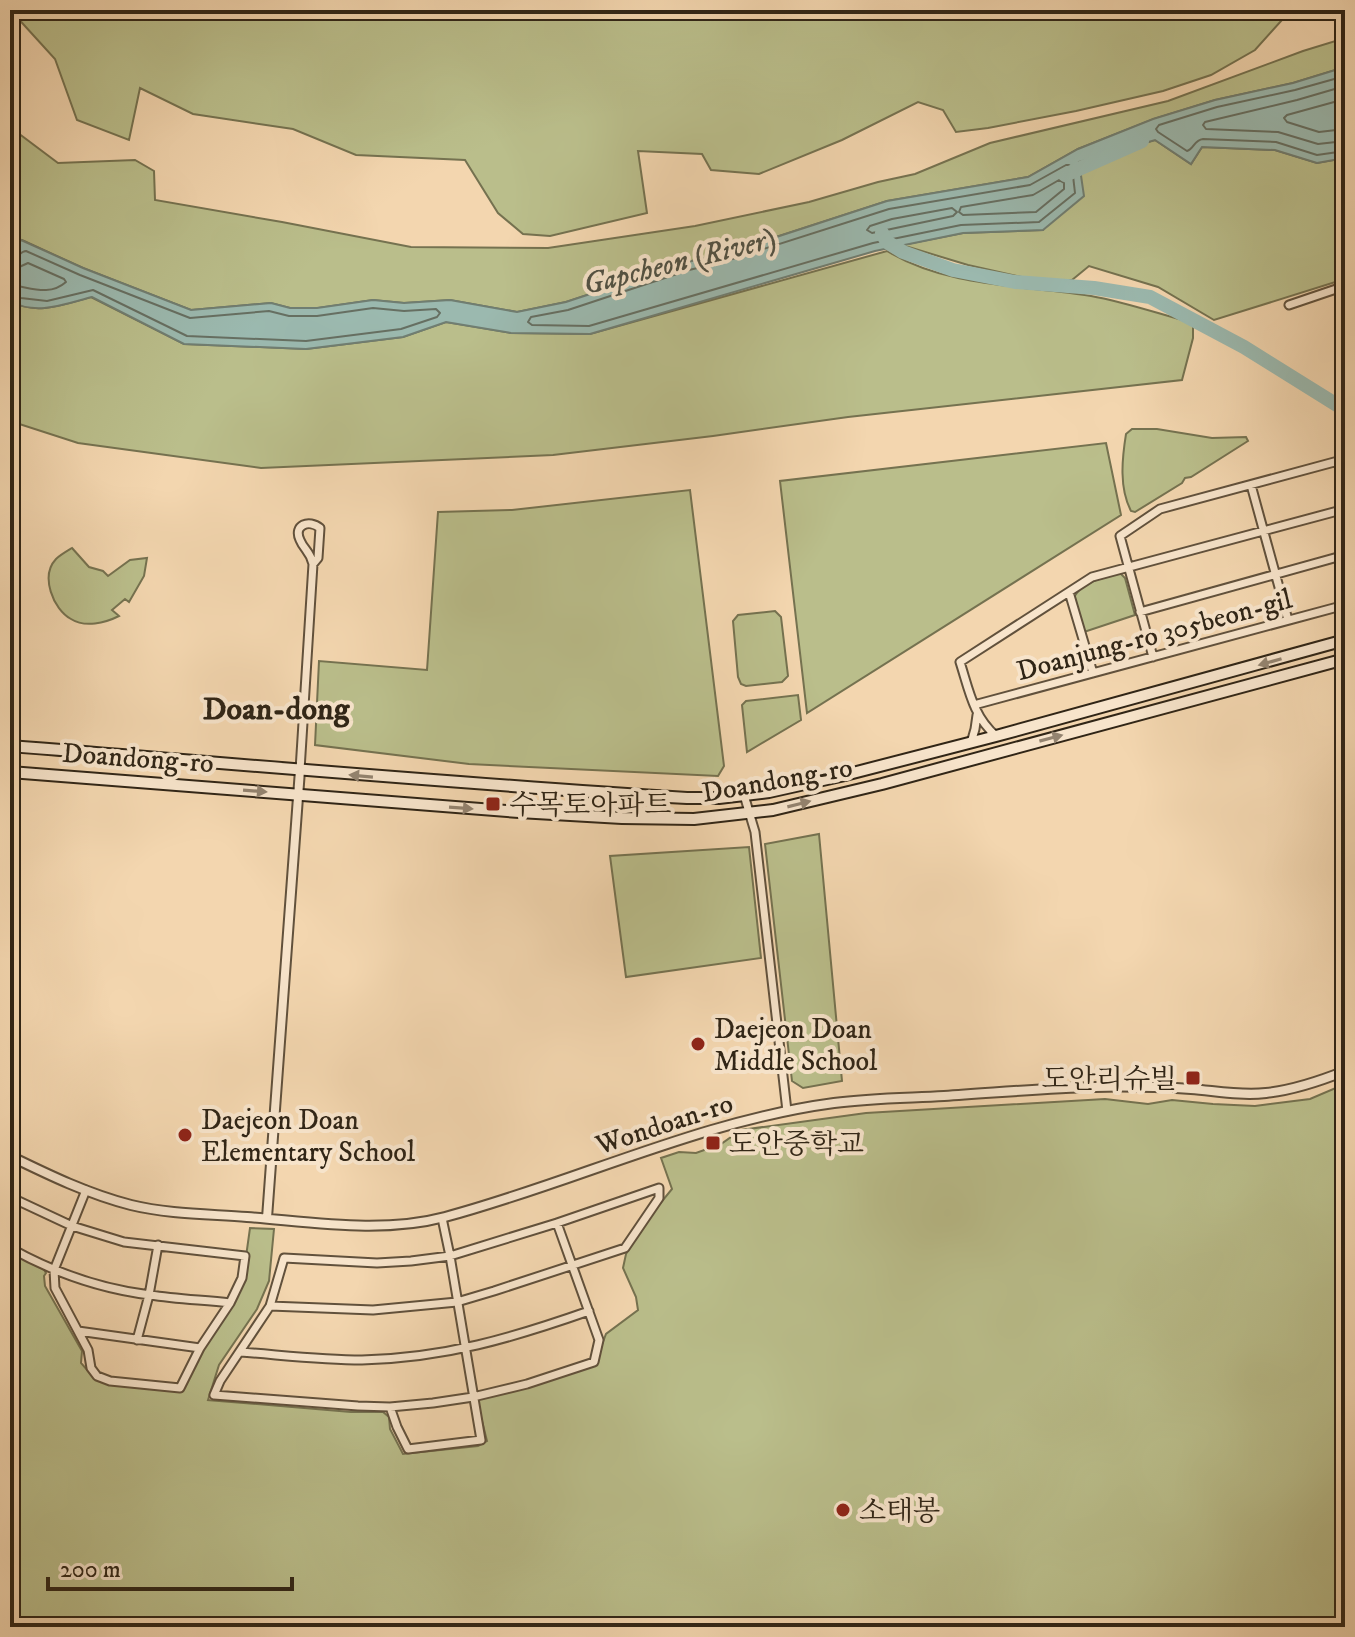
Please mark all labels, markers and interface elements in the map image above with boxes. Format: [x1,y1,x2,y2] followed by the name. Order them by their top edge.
[580,221,779,304] water label: Gapcheon (River)
[1013,582,1297,689] street label: Doanjung-ro 305beon-gil
[1258,656,1282,669] one-way arrow
[203,690,351,730] district label: Doan-dong
[1039,732,1064,744] one-way arrow
[61,736,215,781] street label: Doandong-ro
[699,750,855,811] street label: Doandong-ro
[348,769,373,782] one-way arrow
[243,785,268,798] one-way arrow
[509,788,671,823] place label: 수목토아파트
[484,795,502,813] marker: 수목토아파트
[787,797,812,810] one-way arrow
[449,802,474,815] one-way arrow
[714,1012,878,1079] place label: Daejeon Doan Middle School
[689,1035,707,1053] marker: Daejeon Doan Middle School
[1042,1062,1177,1097] place label: 도안리슈빌
[1184,1069,1202,1087] marker: 도안리슈빌
[591,1086,737,1163] street label: Wondoan-ro
[201,1103,416,1170] place label: Daejeon Doan Elementary School
[176,1126,194,1144] marker: Daejeon Doan Elementary School
[729,1127,864,1162] place label: 도안중학교
[704,1134,722,1152] marker: 도안중학교
[859,1494,940,1529] place label: 소태봉
[834,1501,852,1519] marker: 소태봉
[48,1541,292,1591] scale bar
[60,1555,121,1585] text: 200 m

